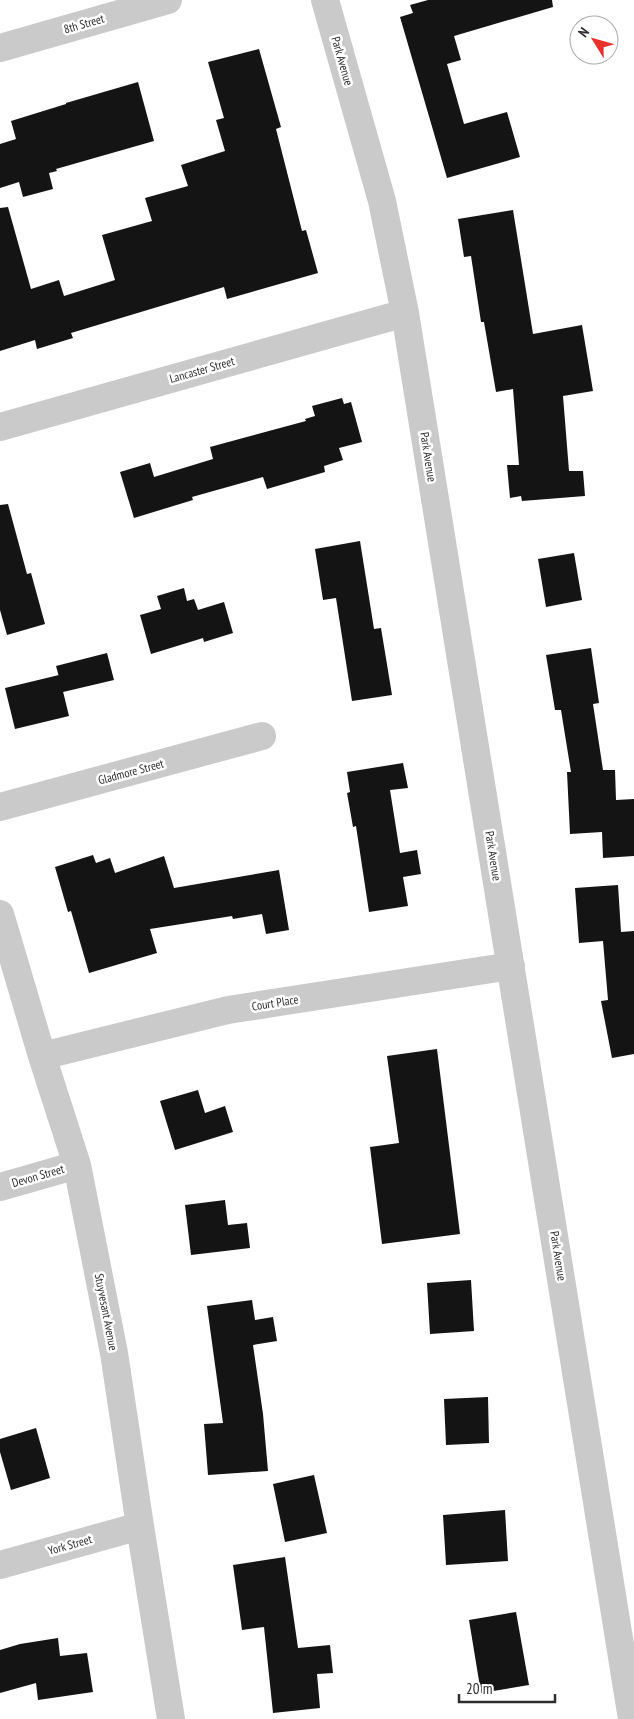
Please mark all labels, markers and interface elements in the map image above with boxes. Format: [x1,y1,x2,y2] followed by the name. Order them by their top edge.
[62,10,106,36] street label: 8th Street
[569,15,619,65] north arrow
[574,24,593,41] text: N
[328,35,357,87] street label: Park Avenue
[168,353,237,386] street label: Lancaster Street
[417,431,440,483] street label: Park Avenue
[96,755,166,787] street label: Gladmore Street
[482,830,505,882] street label: Park Avenue
[251,991,299,1014] street label: Court Place
[10,1161,66,1190] street label: Devon Street
[547,1230,570,1282] street label: Park Avenue
[92,1272,121,1352] street label: Stuyvesant Avenue
[46,1531,94,1558] street label: York Street
[459,1672,555,1704] scale bar
[466,1679,492,1698] text: 20 m

